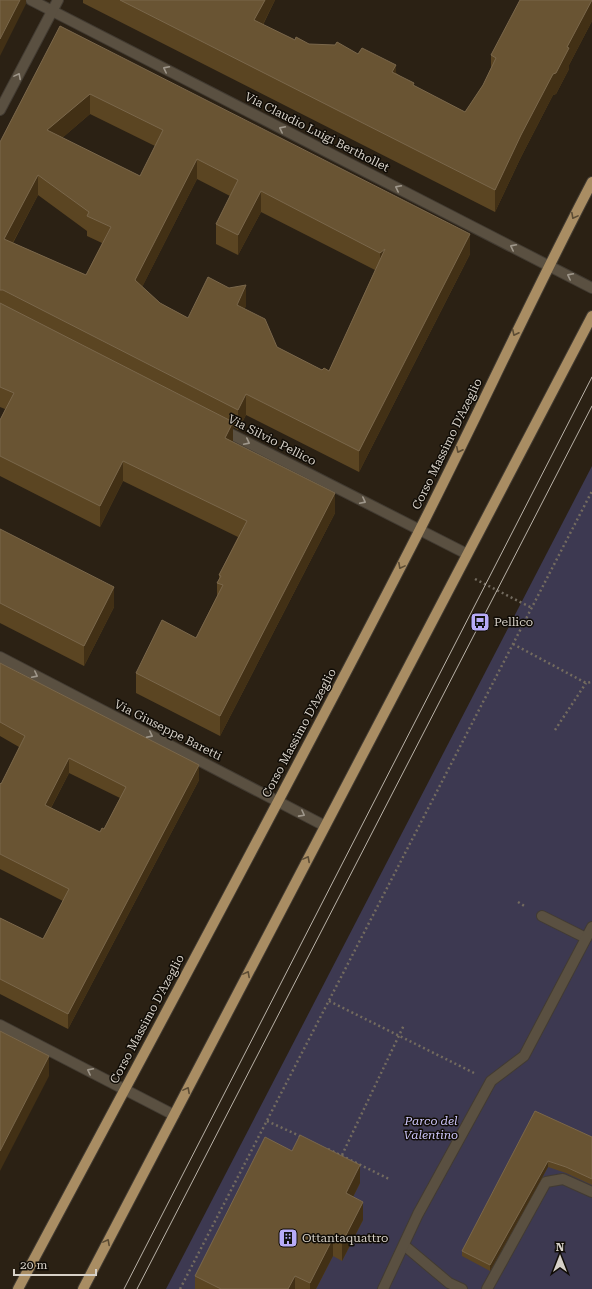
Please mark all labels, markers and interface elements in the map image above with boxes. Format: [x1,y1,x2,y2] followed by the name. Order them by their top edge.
[163,67,171,74] one-way arrow
[13,73,21,80] one-way arrow
[242,89,392,175] street label: Via Claudio Luigi Berthollet
[279,126,286,133] one-way arrow
[395,185,402,193] one-way arrow
[571,212,579,220] one-way arrow
[510,245,518,252] one-way arrow
[567,274,574,281] one-way arrow
[513,328,520,336] one-way arrow
[409,376,485,512] street label: Corso Massimo D'Azeglio
[226,412,318,468] street label: Via Silvio Pellico
[243,437,250,445] one-way arrow
[456,445,464,453] one-way arrow
[358,496,366,504] one-way arrow
[398,562,406,569] one-way arrow
[469,611,491,633] bus stop icon: Pellico
[494,615,533,629] place label: Pellico
[259,666,339,800] street label: Corso Massimo D'Azeglio
[30,670,38,678] one-way arrow
[112,697,224,763] street label: Via Giuseppe Baretti
[146,730,153,738] one-way arrow
[297,809,305,816] one-way arrow
[303,856,310,863] one-way arrow
[107,952,187,1086] street label: Corso Massimo D'Azeglio
[242,971,250,979] one-way arrow
[86,1069,94,1076] one-way arrow
[182,1086,190,1094] one-way arrow
[403,1114,458,1142] park label: Parco del Valentino
[277,1227,299,1249] building icon: Ottantaquattro
[302,1231,388,1245] place label: Ottantaquattro
[540,1237,580,1277] north arrow
[102,1239,110,1246] one-way arrow
[556,1241,565,1254] text: N
[14,1251,96,1277] scale bar
[20,1258,47,1272] text: 20 m

